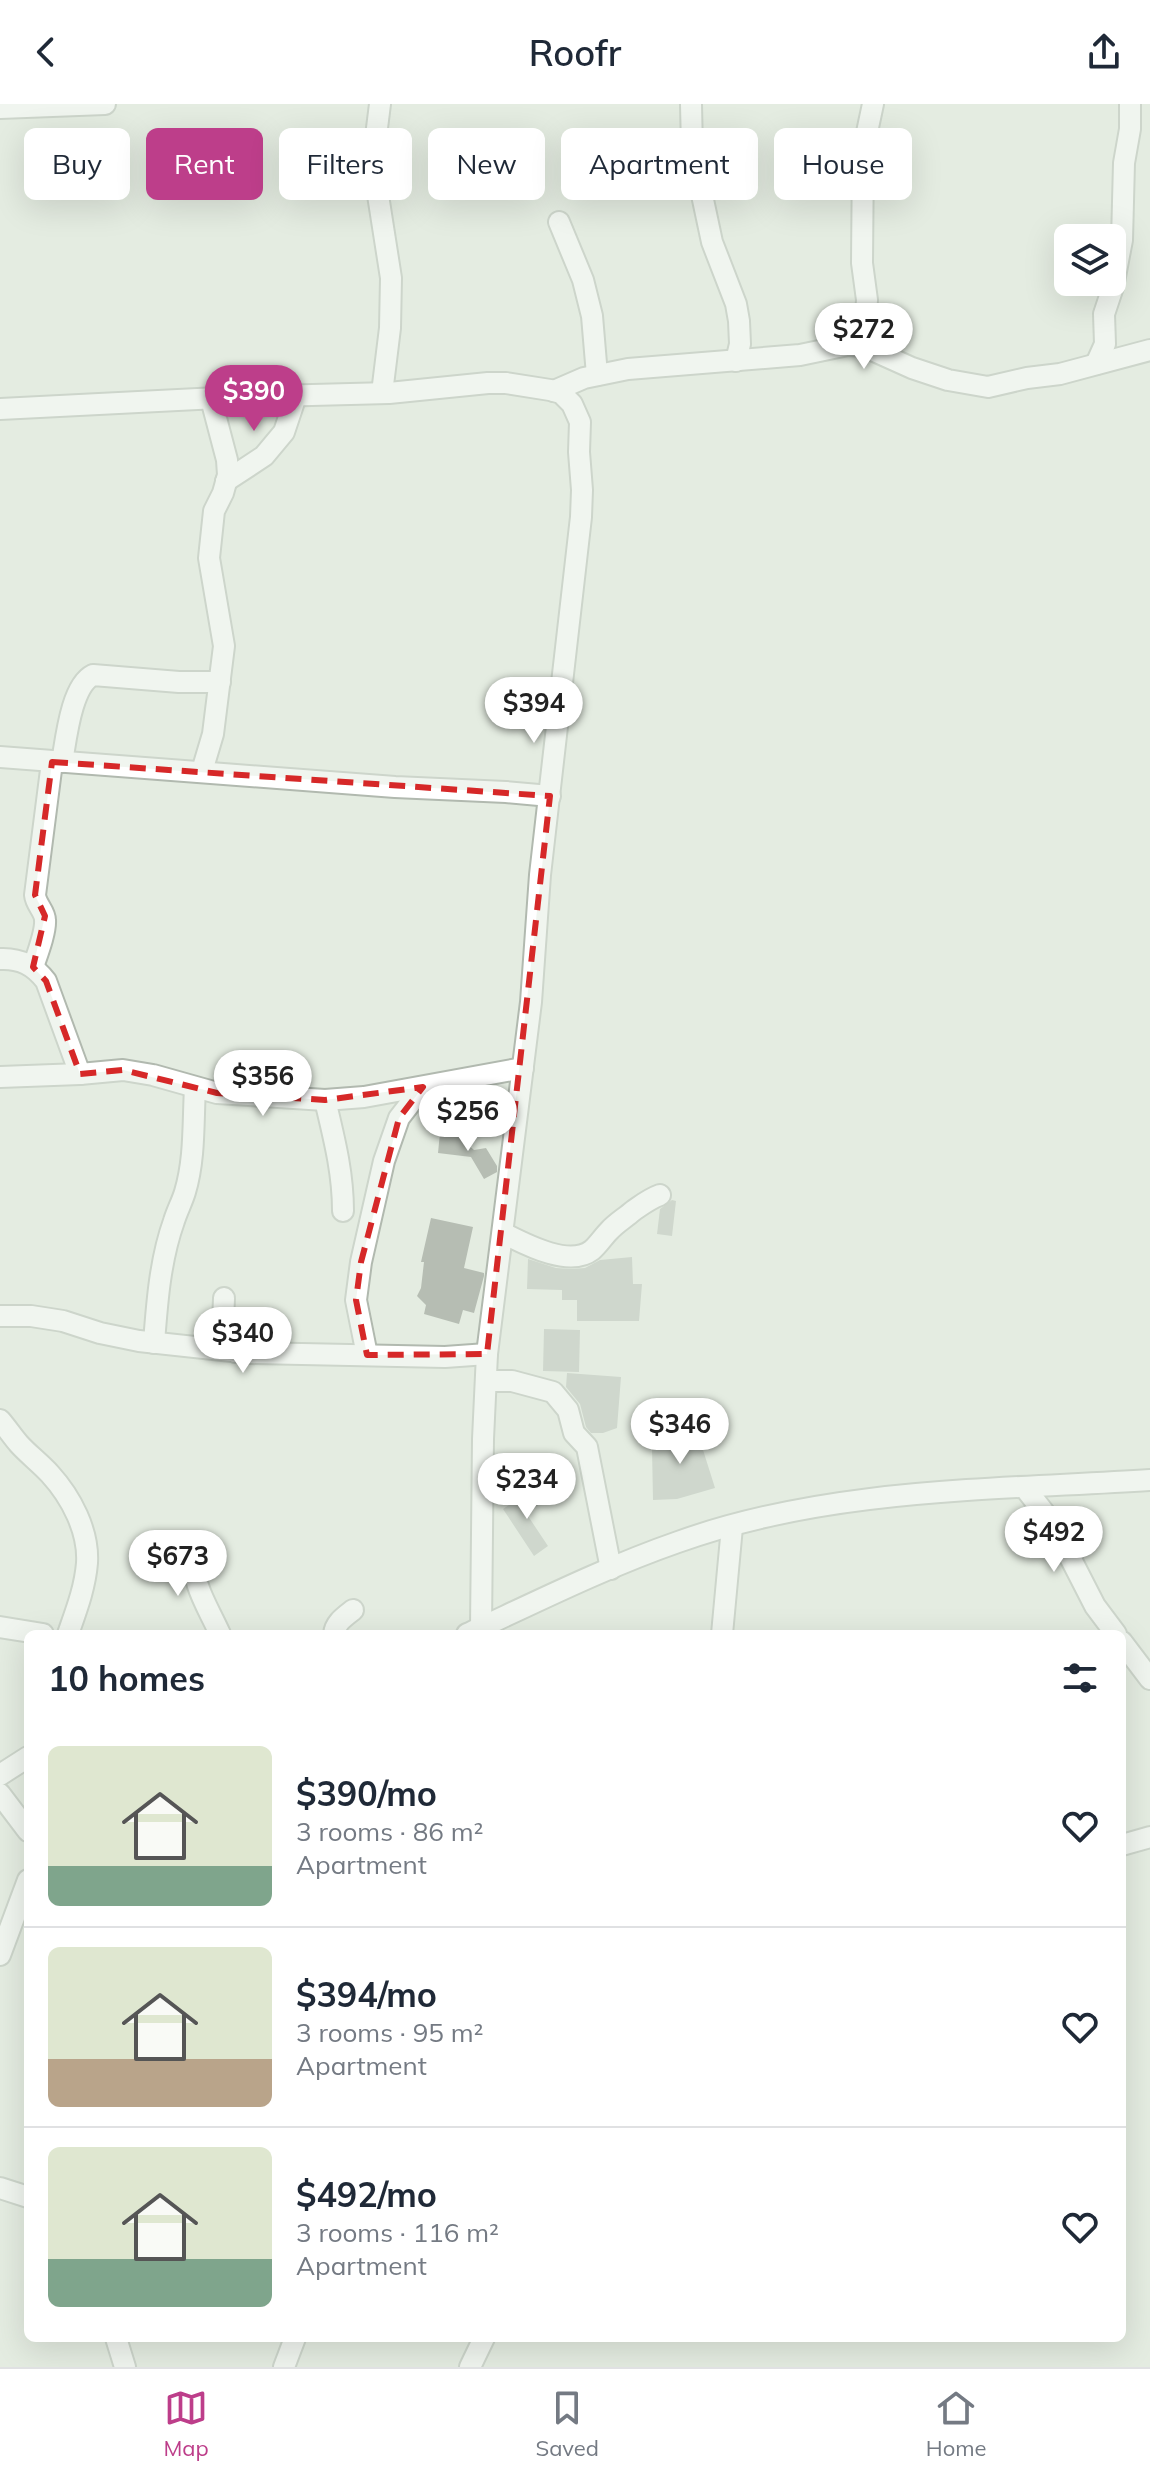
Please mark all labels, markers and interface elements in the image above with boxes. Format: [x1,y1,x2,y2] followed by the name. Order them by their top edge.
[24,30,68,74] icon: back
[529,30,621,75] text: Roofr
[1082,30,1126,74] icon: share
[24,128,130,200] chip: Buy
[146,128,263,200] chip: Rent
[279,128,412,200] chip: Filters
[428,128,545,200] chip: New
[561,128,758,200] chip: Apartment
[774,128,912,200] chip: House
[1054,224,1126,296] map controls
[1054,224,1126,296] button: layers
[817,303,911,371] pin: $272
[833,312,895,345] text: $272
[207,365,301,433] pin: $390
[223,374,285,407] text: $390
[487,677,581,745] pin: $394
[503,686,565,719] text: $394
[216,1050,310,1118] pin: $356
[232,1059,294,1092] text: $356
[421,1085,515,1153] pin: $256
[437,1094,499,1127] text: $256
[196,1307,290,1375] pin: $340
[212,1316,274,1349] text: $340
[633,1398,727,1466] pin: $346
[649,1407,711,1440] text: $346
[480,1453,574,1521] pin: $234
[496,1462,558,1495] text: $234
[1007,1506,1101,1574] pin: $492
[1023,1515,1085,1548] text: $492
[131,1530,225,1598] pin: $673
[147,1539,209,1572] text: $673
[1058,1656,1102,1700] icon: filters
[48,1657,205,1700] text: 10 homes
[296,1772,437,1815] text: $390/mo
[112,1778,208,1874] icon: home
[1058,1804,1102,1848] icon: heart
[296,1815,483,1848] text: 3 rooms · 86 m²
[296,1848,427,1881] text: Apartment
[296,1973,437,2016] text: $394/mo
[112,1979,208,2075] icon: home
[1058,2005,1102,2049] icon: heart
[296,2016,483,2049] text: 3 rooms · 95 m²
[296,2049,427,2082] text: Apartment
[296,2173,437,2216] text: $492/mo
[112,2179,208,2275] icon: home
[1058,2205,1102,2249] icon: heart
[296,2216,499,2249] text: 3 rooms · 116 m²
[296,2249,427,2282] text: Apartment
[163,2386,209,2462] tab: Map
[536,2386,599,2462] tab: Saved
[926,2386,987,2462] tab: Home

